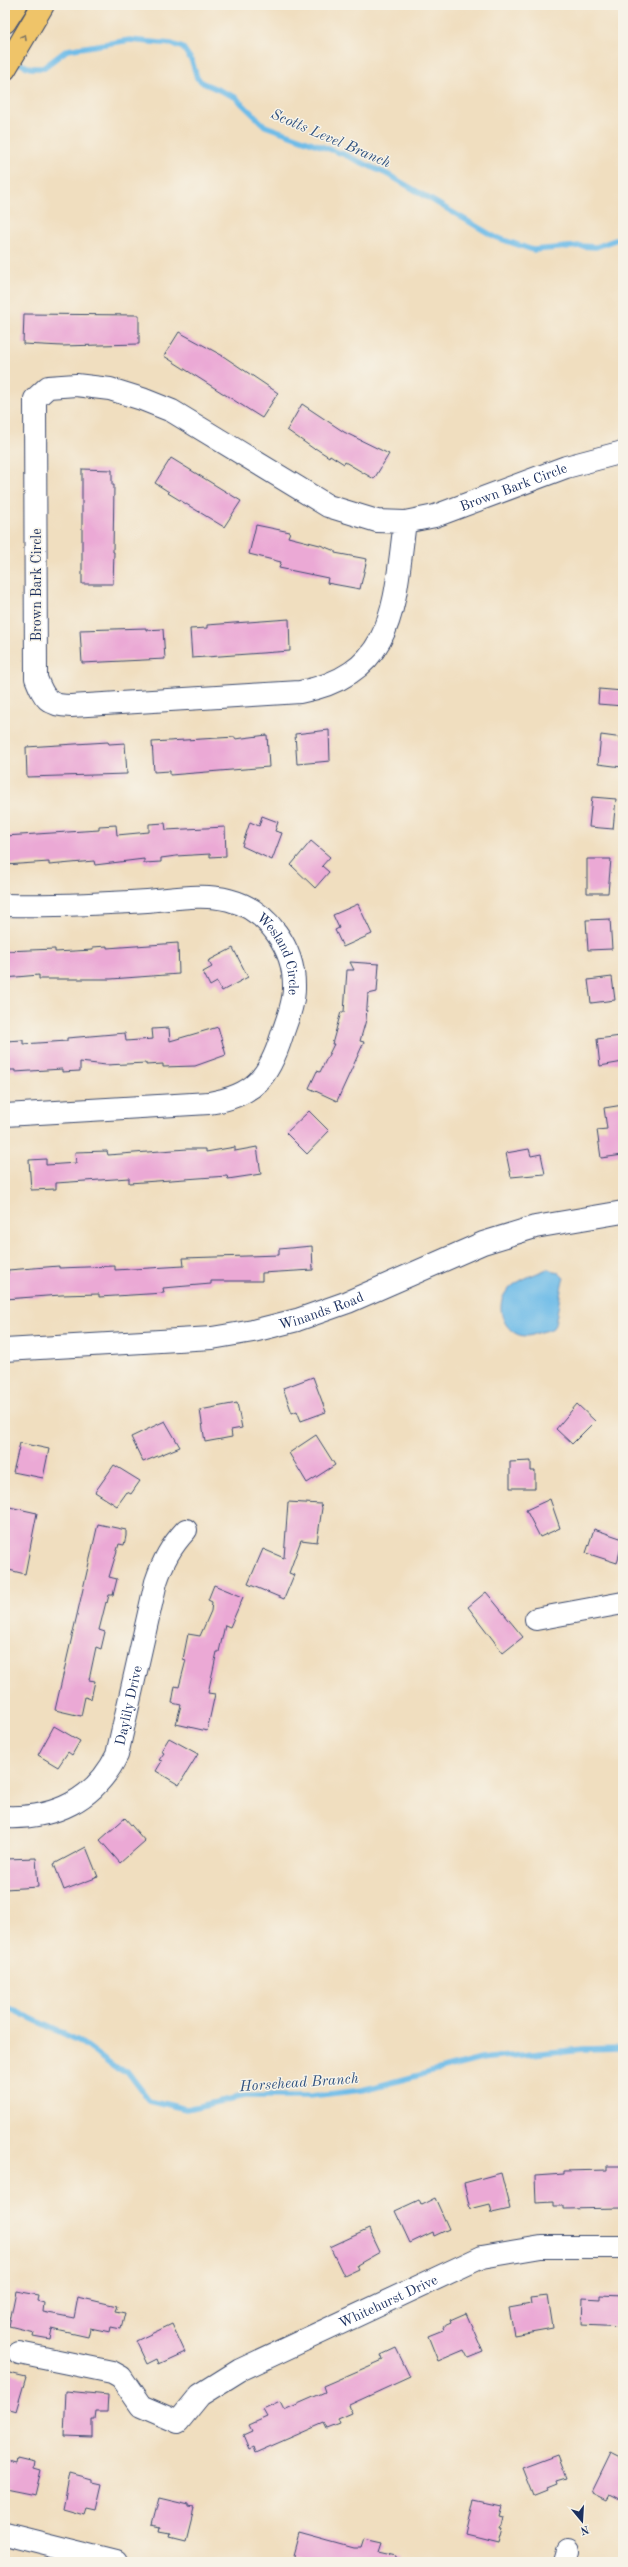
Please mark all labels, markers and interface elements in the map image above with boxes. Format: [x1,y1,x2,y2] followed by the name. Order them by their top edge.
[20,34,27,41] one-way arrow
[268,107,393,171] water label: Scotts Level Branch
[458,461,569,514] street label: Brown Bark Circle
[30,528,44,642] street label: Brown Bark Circle
[254,910,300,996] street label: Wesland Circle
[277,1290,366,1332] street label: Winands Road
[113,1664,145,1747] street label: Daylily Drive
[238,2072,359,2095] water label: Horsehead Branch
[337,2273,440,2331] street label: Whitehurst Drive
[562,2501,602,2541] north arrow
[578,2523,590,2536] text: N

